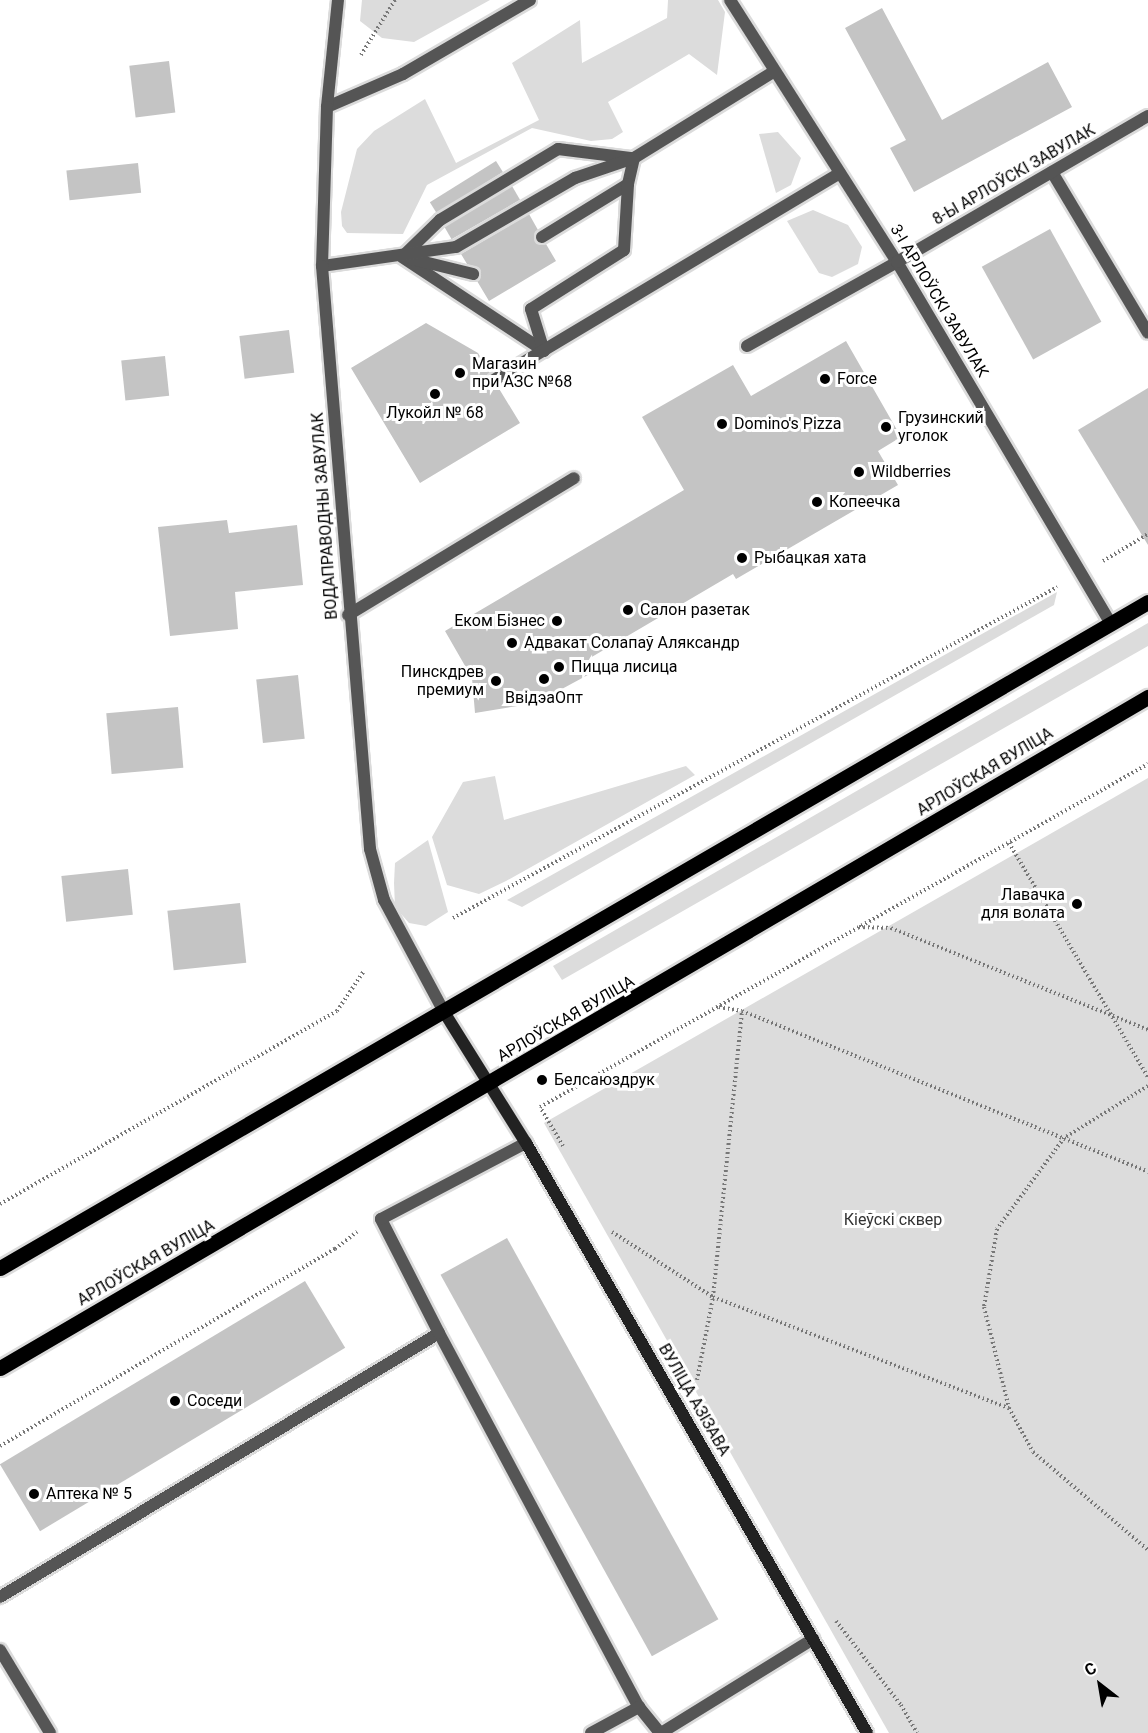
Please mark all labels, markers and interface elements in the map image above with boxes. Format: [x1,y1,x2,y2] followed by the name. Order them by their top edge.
[929,121,1099,229] street label: 8-Ы АРЛОЎСКІ ЗАВУЛАК
[886,221,992,381] street label: 3-І АРЛОЎСКІ ЗАВУЛАК
[472,354,572,392] place label: Магазин при АЗС №68
[453,366,467,380] marker: Магазин при АЗС №68
[837,369,877,389] place label: Force
[818,372,832,386] marker: Force
[428,387,442,401] marker: Лукойл № 68
[386,403,484,423] place label: Лукойл № 68
[898,408,984,446] place label: Грузинский уголок
[308,412,342,620] street label: ВОДАПРАВОДНЫ ЗАВУЛАК
[734,414,841,434] place label: Domino's Pizza
[715,417,729,431] marker: Domino's Pizza
[879,420,893,434] marker: Грузинский уголок
[871,462,951,482] place label: Wildberries
[852,465,866,479] marker: Wildberries
[829,492,900,512] place label: Копеечка
[810,495,824,509] marker: Копеечка
[754,548,866,568] place label: Рыбацкая хата
[735,551,749,565] marker: Рыбацкая хата
[640,600,750,620] place label: Салон разетак
[621,603,635,617] marker: Салон разетак
[454,611,545,631] place label: Еком Бізнес
[550,614,564,628] marker: Еком Бізнес
[524,633,740,653] place label: Адвакат Солапаў Аляксандр
[505,636,519,650] marker: Адвакат Солапаў Аляксандр
[571,657,678,677] place label: Пицца лисица
[552,660,566,674] marker: Пицца лисица
[401,662,484,700] place label: Пинскдрев премиум
[537,672,551,686] marker: ВвідэаОпт
[489,674,503,688] marker: Пинскдрев премиум
[505,688,583,708] place label: ВвідэаОпт
[914,724,1056,820] street label: АРЛОЎСКАЯ ВУЛІЦА
[981,885,1065,923] place label: Лавачка для волата
[1070,897,1084,911] marker: Лавачка для волата
[494,972,638,1066] street label: АРЛОЎСКАЯ ВУЛІЦА
[554,1070,655,1090] place label: Белсаюздрук
[535,1073,549,1087] marker: Белсаюздрук
[844,1210,942,1230] park label: Кіеўскі сквер
[74,1216,218,1310] street label: АРЛОЎСКАЯ ВУЛІЦА
[654,1341,734,1459] street label: ВУЛІЦА АЗІЗАВА
[187,1391,242,1411] place label: Соседи
[168,1394,182,1408] marker: Соседи
[46,1484,132,1504] place label: Аптека № 5
[27,1487,41,1501] marker: Аптека № 5
[1070,1655,1130,1715] north arrow
[1081,1658,1100,1680] text: С

